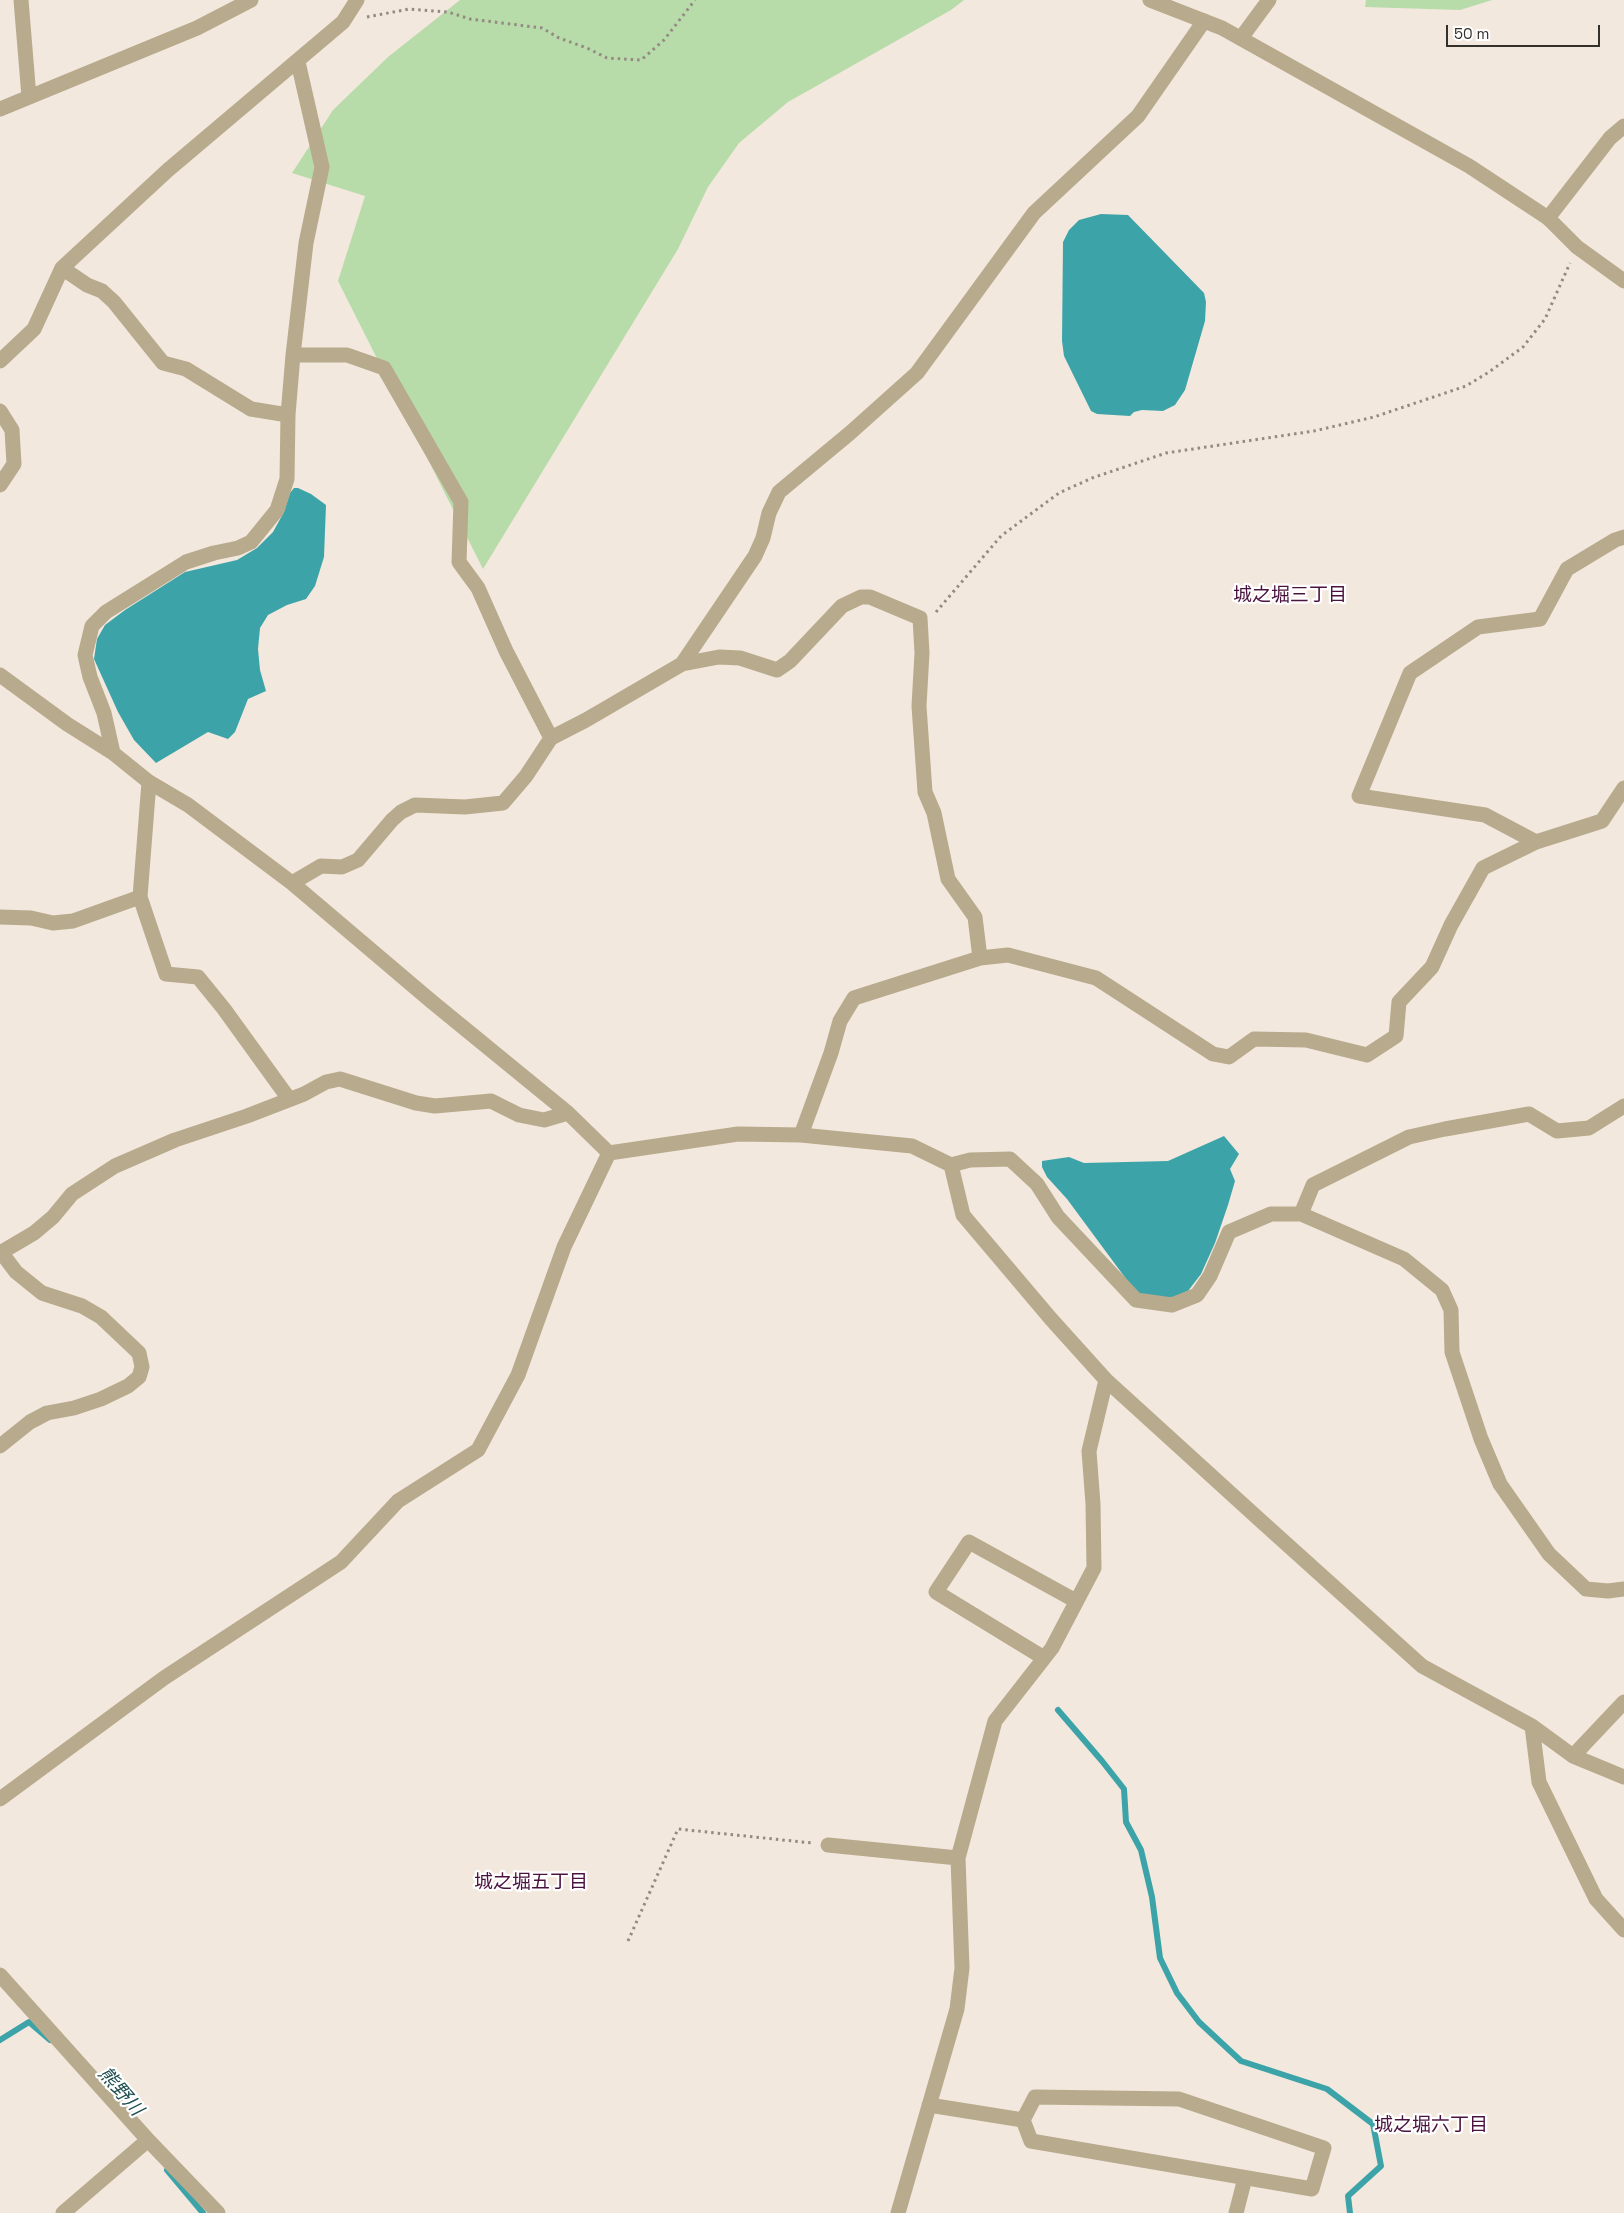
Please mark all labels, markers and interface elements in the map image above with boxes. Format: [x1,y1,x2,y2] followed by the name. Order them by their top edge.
[1449,15,1603,47] scale bar
[1454,24,1489,43] text: 50 m
[1233,585,1347,607] district label: 城之堀三丁目
[474,1872,588,1894] district label: 城之堀五丁目
[93,2063,147,2121] water label: 熊野川
[1374,2115,1488,2137] district label: 城之堀六丁目

